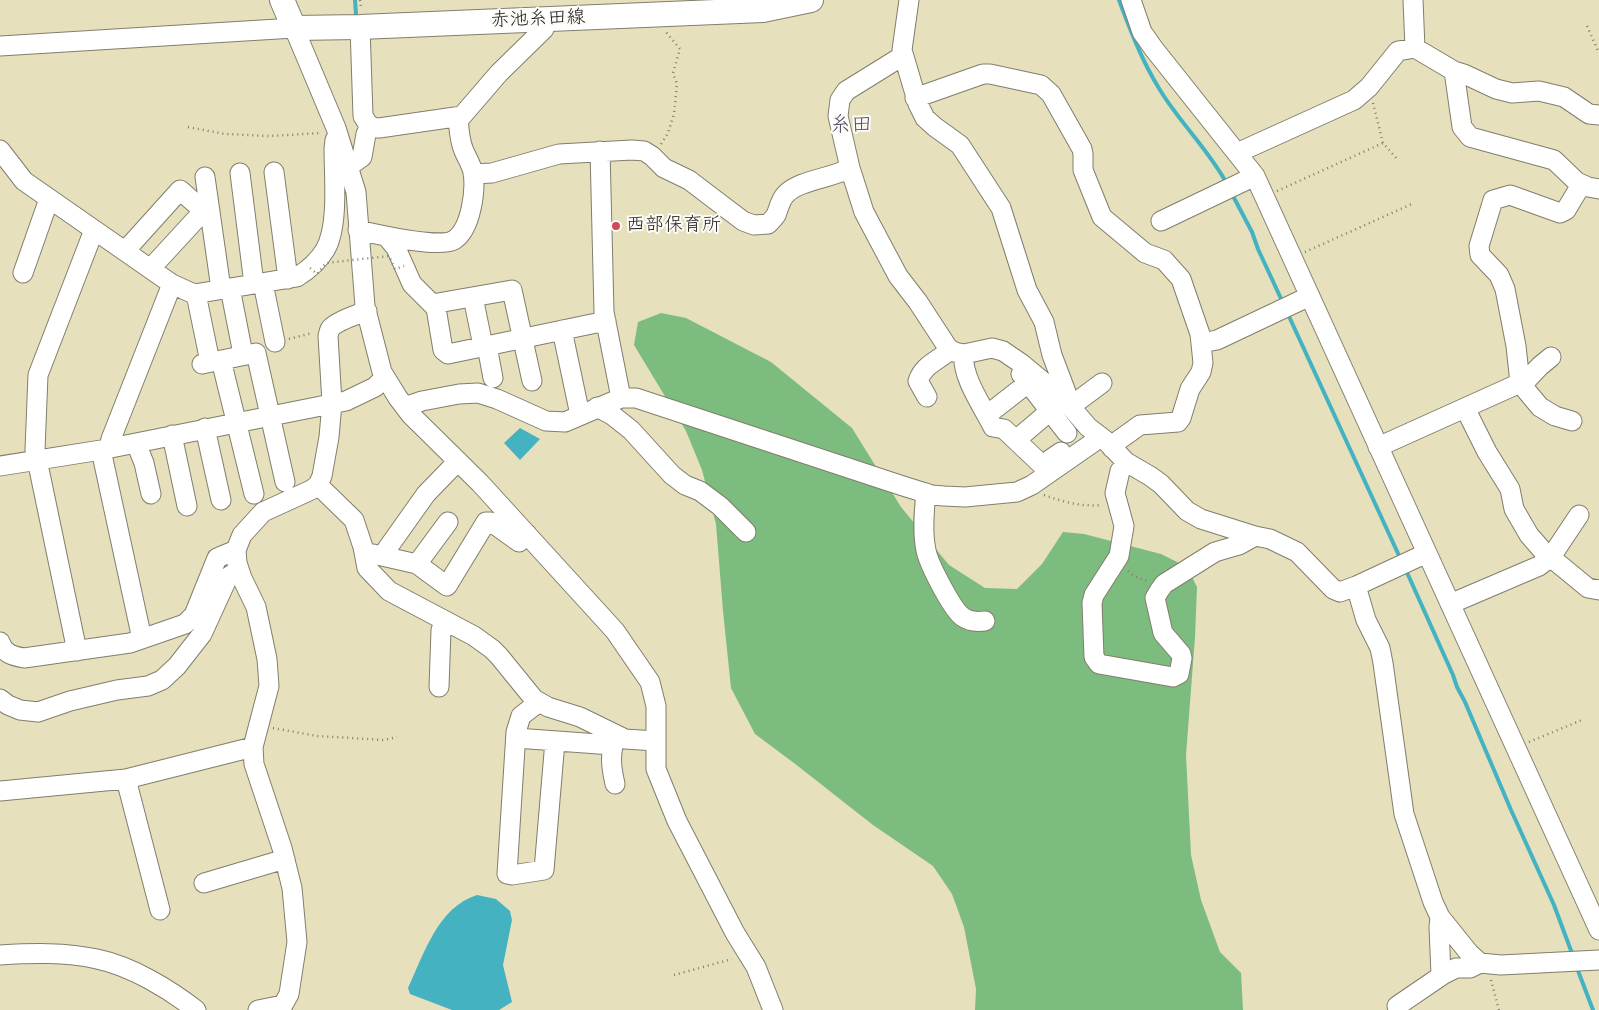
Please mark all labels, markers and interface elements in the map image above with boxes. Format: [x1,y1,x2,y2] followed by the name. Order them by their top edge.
[490,7,586,33] street label: 赤池糸田線
[830,114,872,140] district label: 糸田
[626,215,721,237] place label: 西部保育所
[610,220,622,232] marker: 西部保育所

